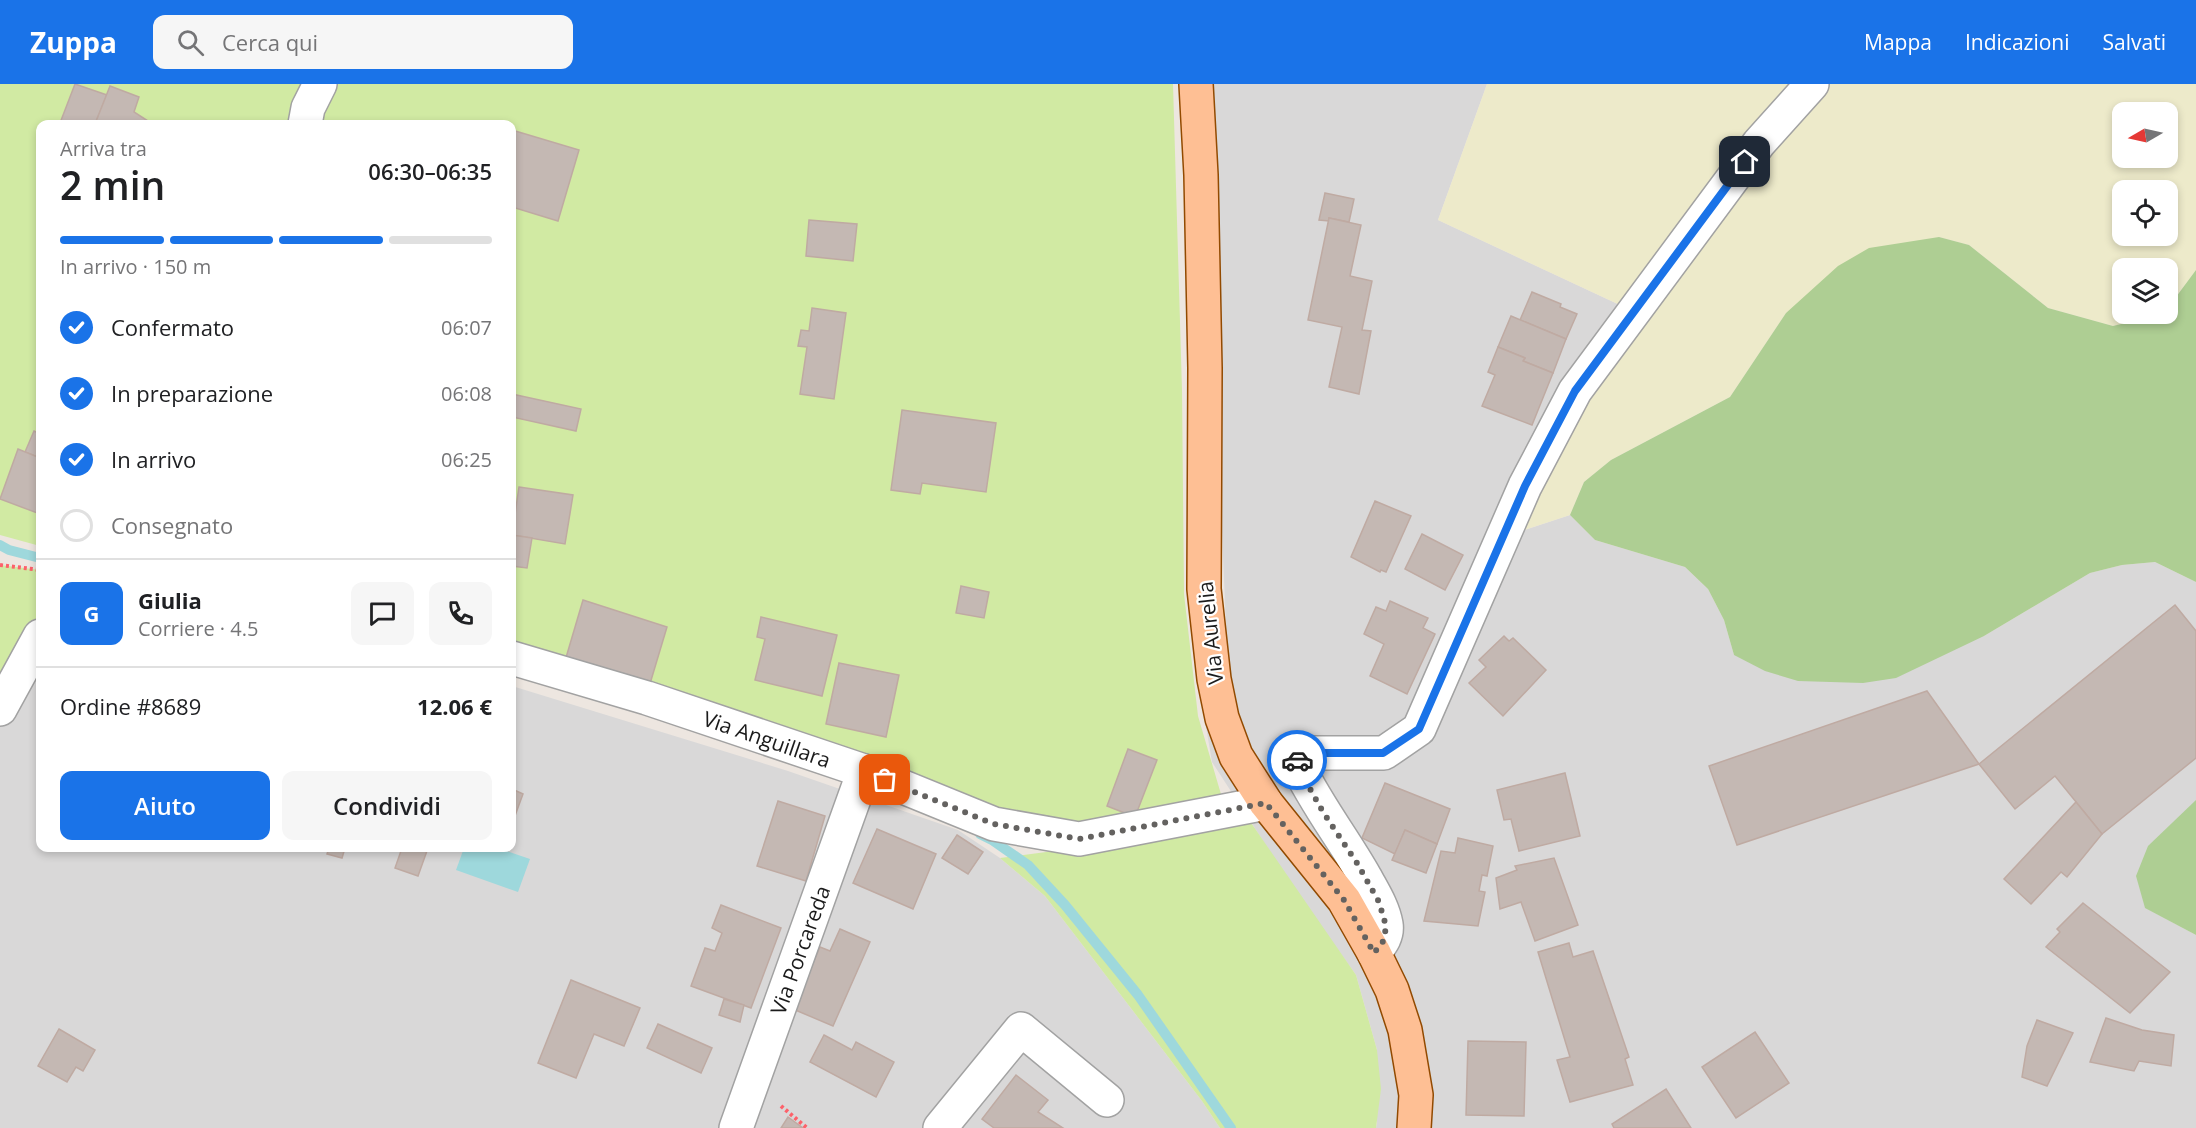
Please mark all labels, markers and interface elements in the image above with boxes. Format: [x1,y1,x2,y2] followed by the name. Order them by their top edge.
[153,15,573,69] search box
[30,23,117,61] text: Zuppa
[174,26,207,59] icon: search
[222,27,318,57] text: Cerca qui
[1864,28,1932,56] text: Mappa
[1965,28,2070,56] text: Indicazioni
[2103,28,2166,56] text: Salvati
[2112,102,2178,168] north arrow
[2112,102,2178,324] map controls
[60,135,147,162] text: Arriva tra
[1719,136,1770,187] pin
[1728,145,1761,178] icon: home
[368,156,492,186] text: 06:30–06:35
[60,158,165,211] text: 2 min
[2112,180,2178,246] button: locate
[60,253,211,280] text: In arrivo · 150 m
[2112,258,2178,324] button: layers
[60,311,93,344] icon: check
[111,312,234,342] text: Confermato
[441,314,492,341] text: 06:07
[60,377,93,410] icon: check
[111,378,273,408] text: In preparazione
[441,380,492,407] text: 06:08
[60,443,93,476] icon: check
[111,444,196,474] text: In arrivo
[441,446,492,473] text: 06:25
[111,510,233,540] text: Consegnato
[1191,580,1229,686] street label: Via Aurelia
[351,582,414,645] button: chat
[429,582,492,645] button: phone
[138,585,202,615] text: Giulia
[84,598,99,628] text: G
[138,615,258,642] text: Corriere · 4.5
[60,691,201,721] text: Ordine #8689
[417,691,492,721] text: 12.06 €
[699,704,835,774] street label: Via Anguillara
[1267,730,1327,790] courier
[1281,744,1314,777] icon: car
[859,754,910,805] pin
[868,763,901,796] icon: bag
[60,771,270,840] button: Aiuto
[282,771,492,840] button: Condividi
[764,882,836,1018] street label: Via Porcareda

